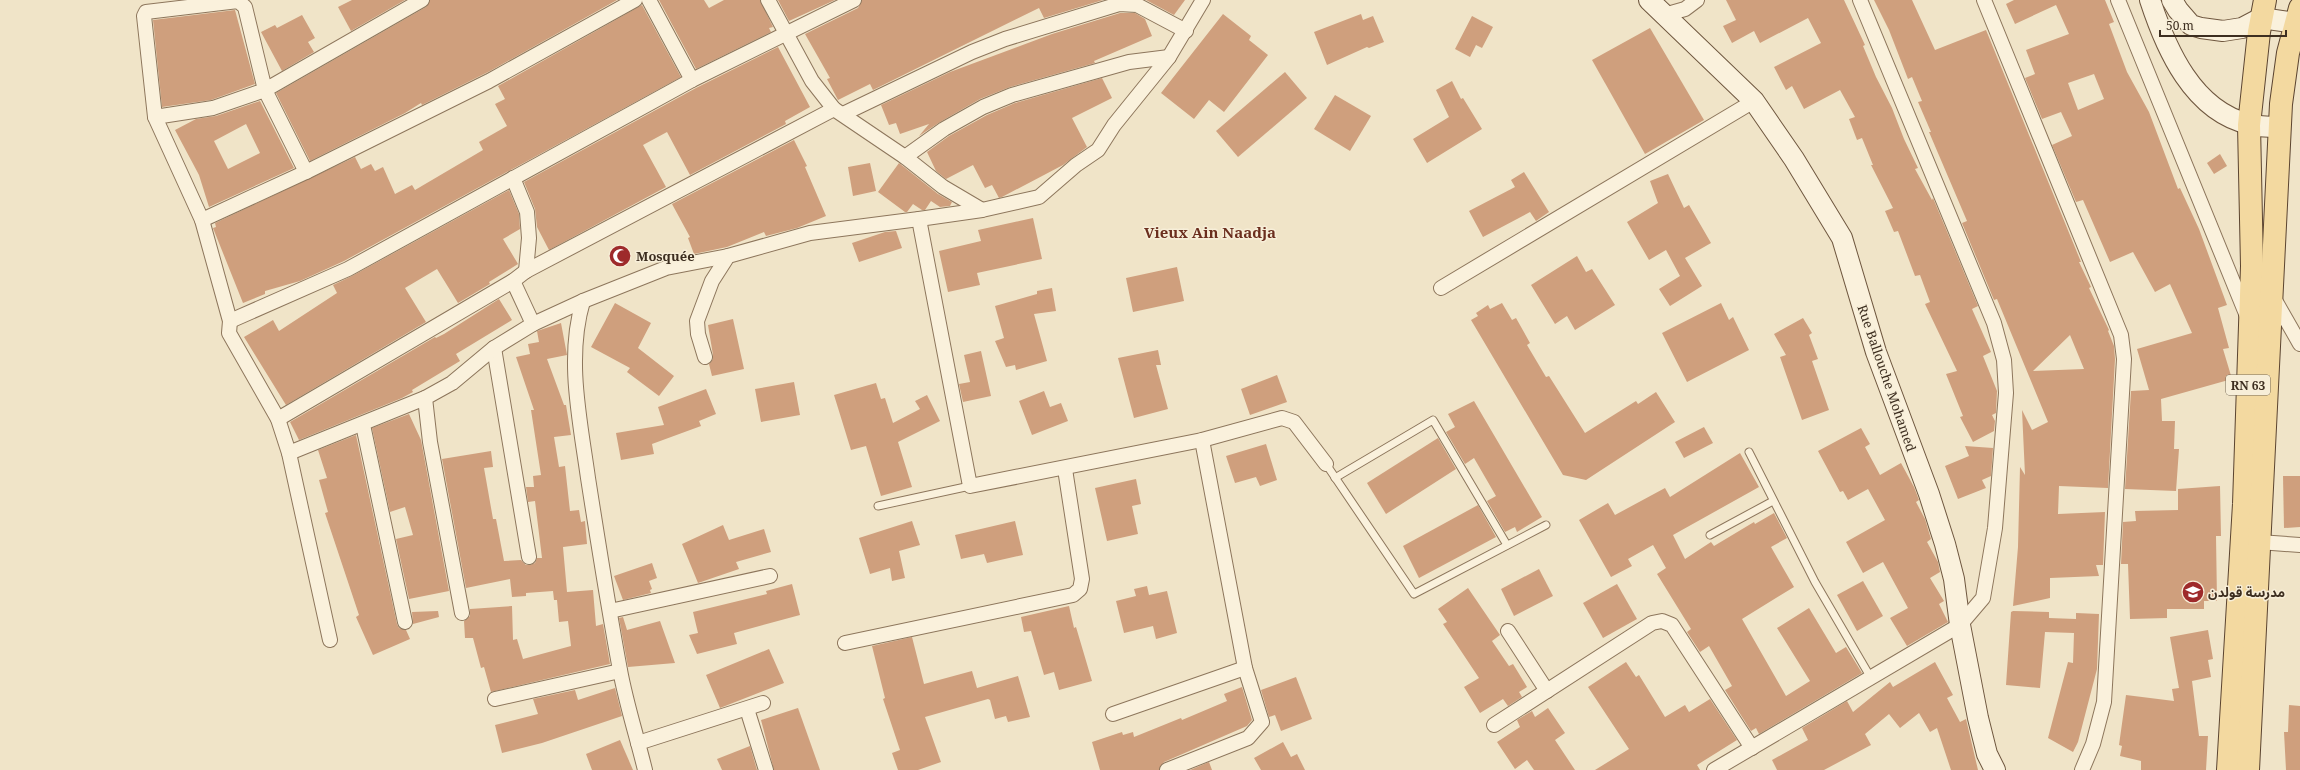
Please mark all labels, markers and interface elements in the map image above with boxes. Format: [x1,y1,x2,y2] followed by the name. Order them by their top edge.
[2160,12,2286,38] scale bar
[2166,17,2194,34] text: 50 m
[1144,222,1276,242] district label: Vieux Ain Naadja
[607,243,633,269] mosque icon: Mosquée
[636,247,695,265] place label: Mosquée
[1853,302,1921,454] street label: Rue Ballouche Mohamed
[2226,375,2270,395] road number: RN 63
[2180,579,2206,605] school or university icon: مدرسة قولدن
[2208,583,2285,601] place label: مدرسة قولدن

